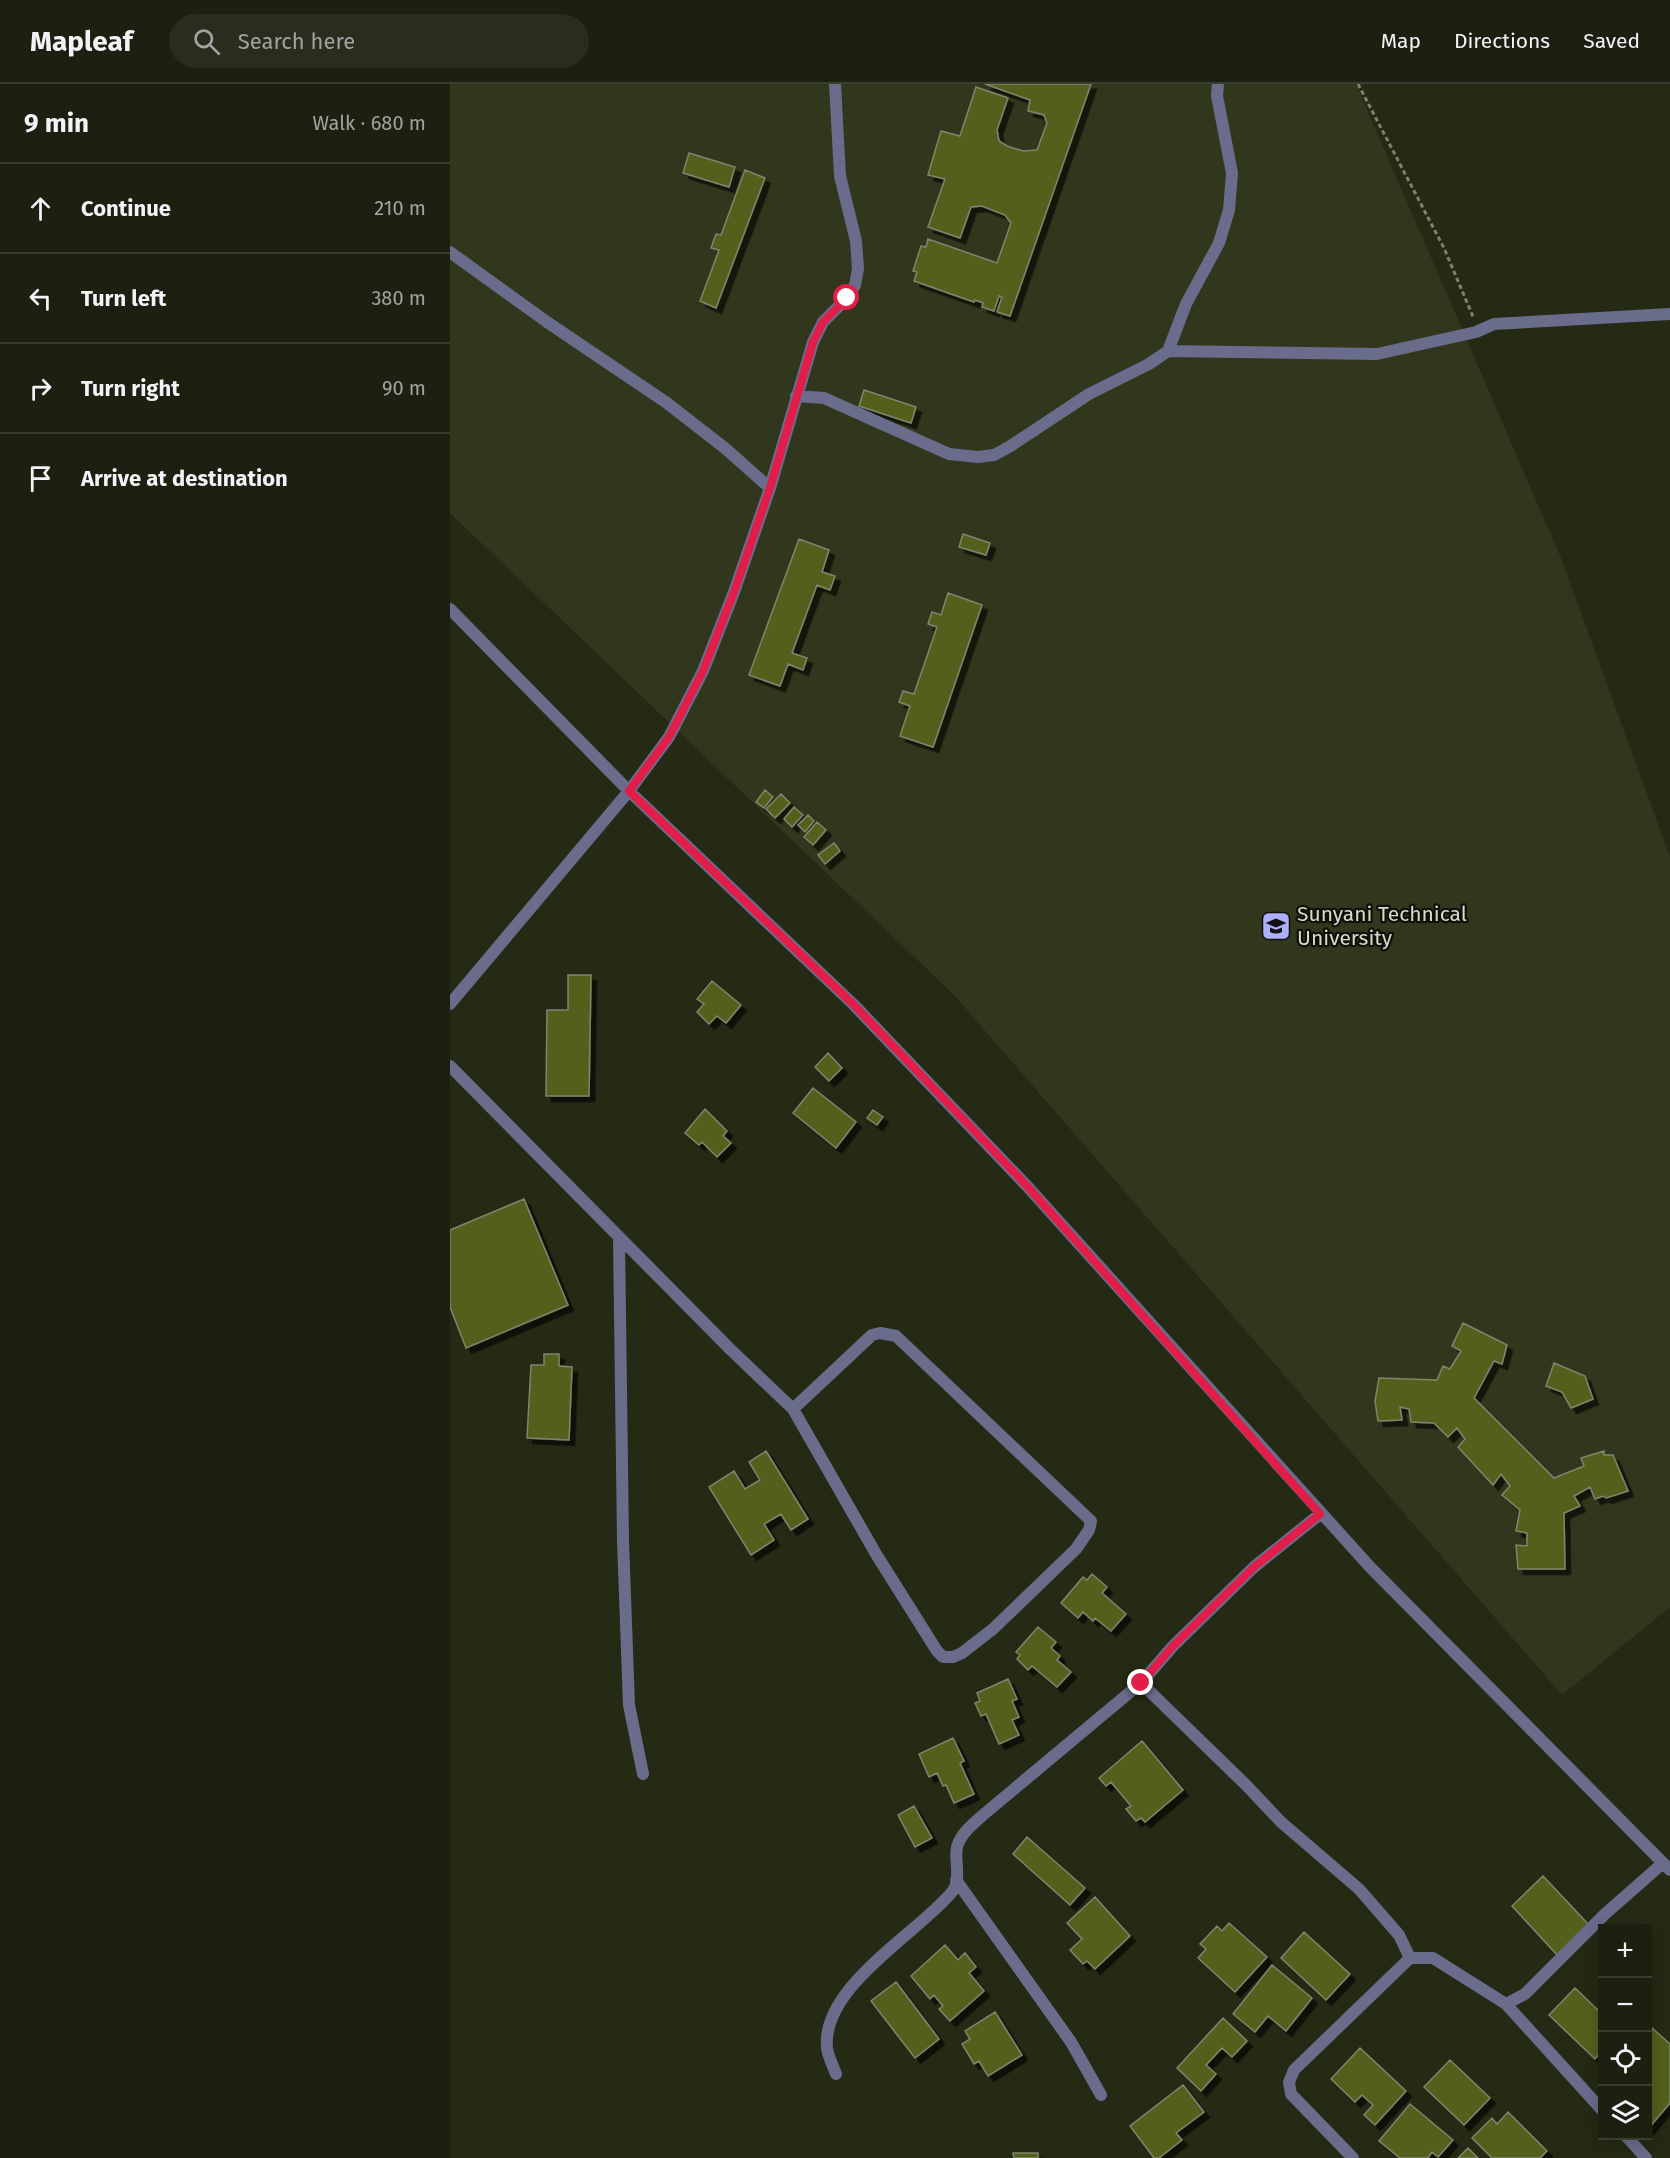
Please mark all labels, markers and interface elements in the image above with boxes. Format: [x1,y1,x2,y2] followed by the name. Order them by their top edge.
[169,14,589,68] search box
[30,25,133,58] text: Mapleaf
[190,25,223,58] icon: search
[238,28,355,55] text: Search here
[1381,28,1421,54] text: Map
[1454,28,1550,54] text: Directions
[1583,28,1640,54] text: Saved
[24,108,89,139] text: 9 min
[313,111,426,135] text: Walk · 680 m
[24,192,57,225] icon: ahead
[81,195,171,222] text: Continue
[374,196,426,220] text: 210 m
[24,282,57,315] icon: left
[833,284,859,310] route start
[81,285,166,312] text: Turn left
[371,286,426,310] text: 380 m
[24,372,57,405] icon: right
[81,375,180,402] text: Turn right
[382,376,426,400] text: 90 m
[24,462,57,495] icon: arrive
[81,465,288,492] text: Arrive at destination
[1297,901,1467,951] place label: Sunyani Technical University
[1260,910,1292,942] school or university icon: Sunyani Technical University
[1127,1669,1153,1695] route end
[1598,1924,1652,2140] map controls
[1598,1924,1652,1978] button: +
[1598,1978,1652,2032] button: −
[1598,2032,1652,2086] button: locate
[1598,2086,1652,2140] button: layers

